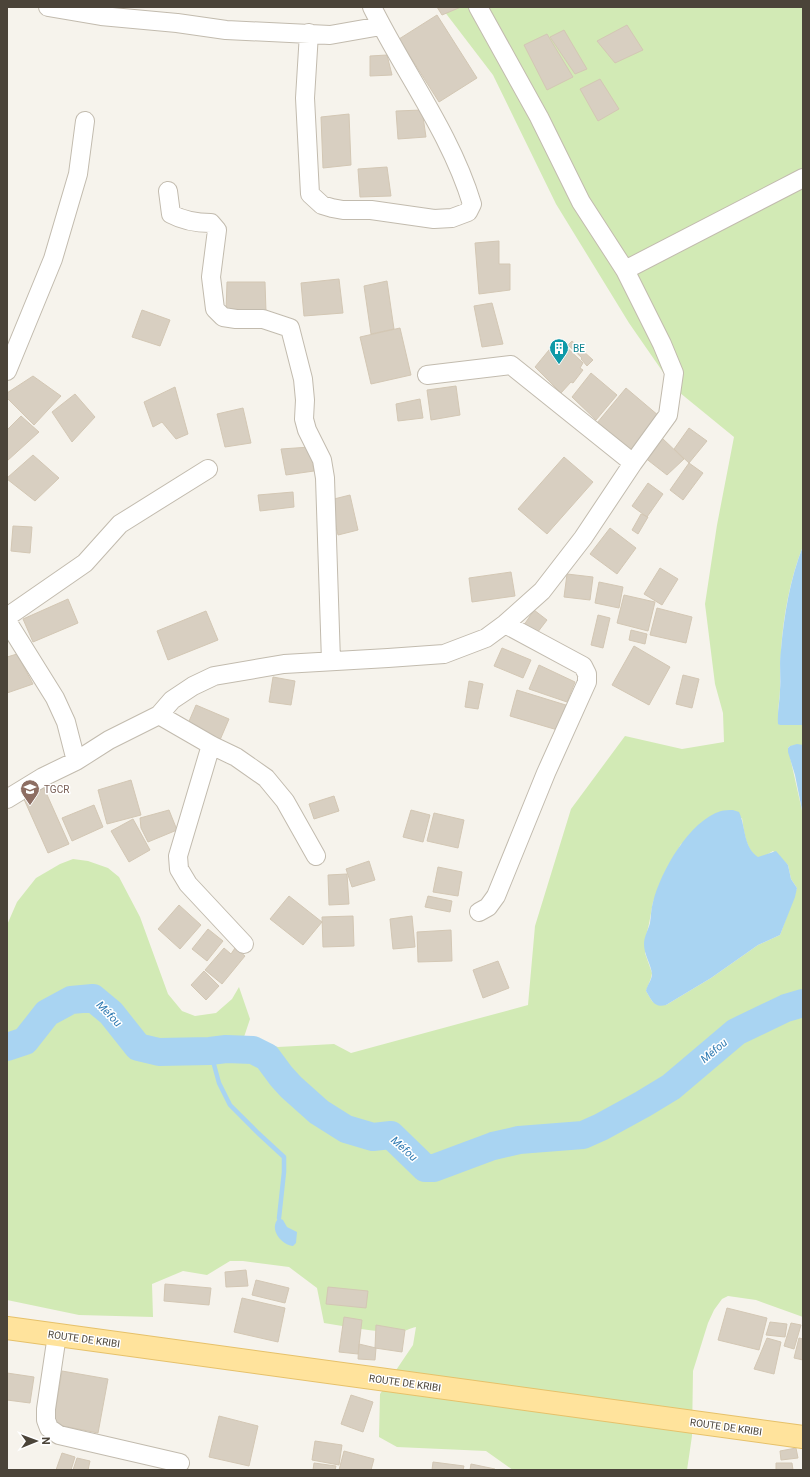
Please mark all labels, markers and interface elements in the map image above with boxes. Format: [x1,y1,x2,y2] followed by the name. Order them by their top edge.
[548,337,570,365] building icon: BE
[573,343,585,354] place label: BE
[19,778,41,806] school or university icon: TGCR
[44,784,69,795] place label: TGCR
[94,998,124,1030] water label: Méfou
[698,1036,730,1066] water label: Méfou
[388,1134,420,1164] water label: Méfou
[47,1329,121,1349] street label: ROUTE DE KRIBI
[368,1373,442,1393] street label: ROUTE DE KRIBI
[689,1417,763,1437] street label: ROUTE DE KRIBI
[16,1421,56,1461] north arrow
[39,1437,52,1445] text: N

